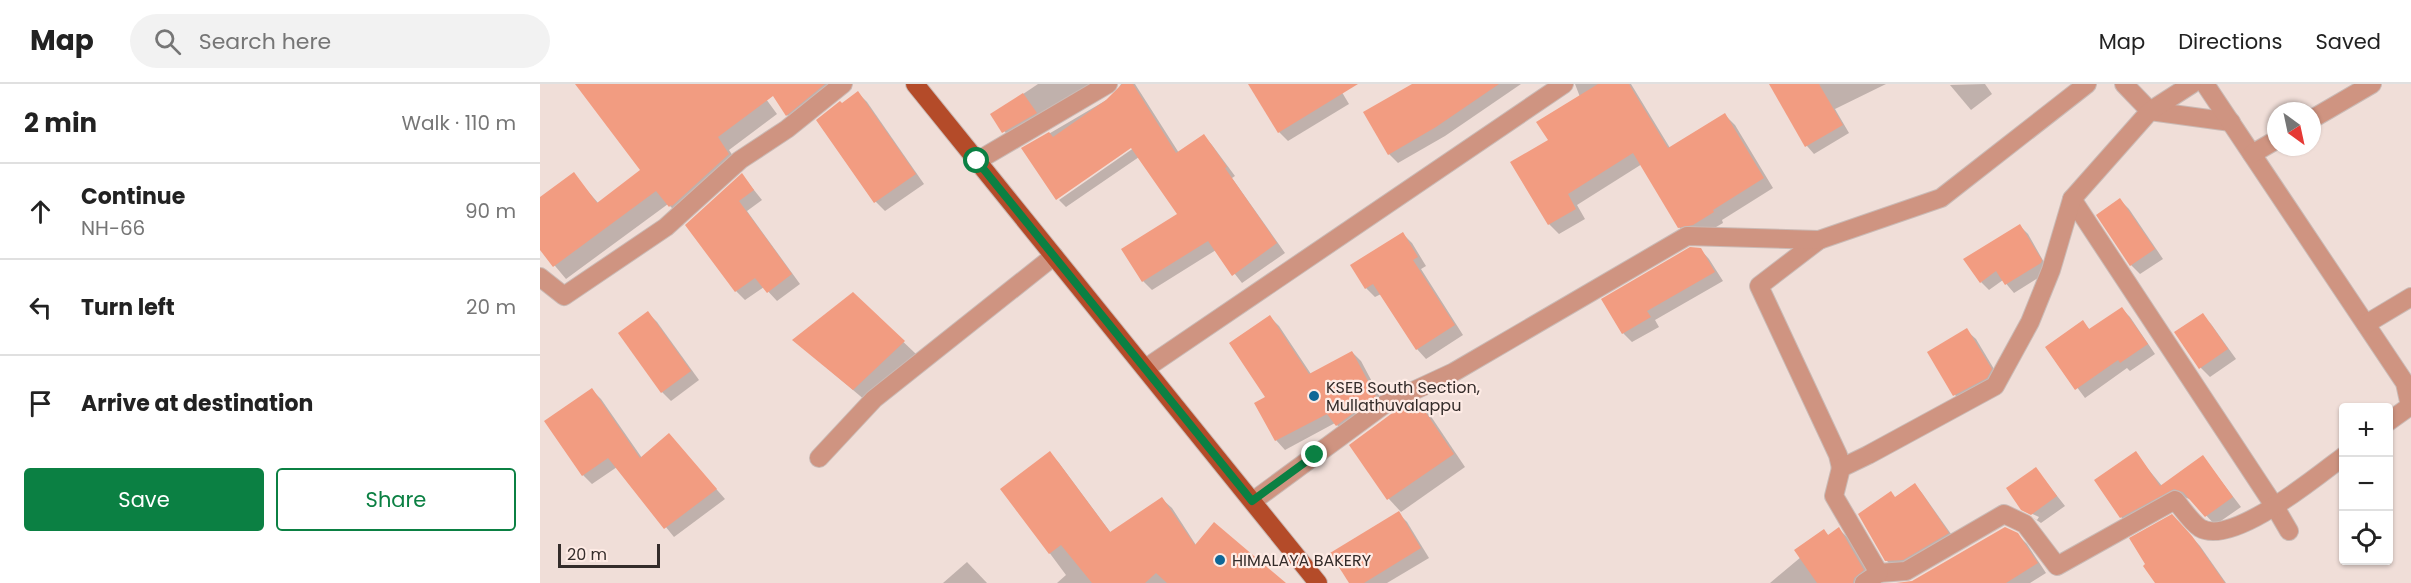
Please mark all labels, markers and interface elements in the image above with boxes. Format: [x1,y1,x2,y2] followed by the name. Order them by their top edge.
[130,14,550,68] search box
[30,21,94,60] text: Map
[151,25,184,58] icon: search
[199,26,331,57] text: Search here
[2099,27,2145,56] text: Map
[2178,27,2282,56] text: Directions
[2315,27,2381,56] text: Saved
[2267,102,2321,156] north arrow
[24,105,97,141] text: 2 min
[402,109,516,137] text: Walk · 110 m
[963,147,989,173] route start
[81,181,185,212] text: Continue
[24,195,57,228] icon: ahead
[465,197,516,225] text: 90 m
[81,214,145,242] text: NH-66
[24,291,57,324] icon: left
[81,292,175,323] text: Turn left
[466,293,516,321] text: 20 m
[1326,376,1480,417] place label: KSEB South Section, Mullathuvalappu
[24,387,57,420] icon: arrive
[81,388,313,419] text: Arrive at destination
[1307,389,1321,403] marker: KSEB South Section, Mullathuvalappu
[2339,403,2393,565] map controls
[2339,403,2393,457] button: +
[1301,441,1327,467] route end
[2339,457,2393,511] button: −
[24,468,264,531] button: Save
[276,468,516,531] button: Share
[2339,511,2393,565] button: locate
[558,541,660,568] scale bar
[567,543,607,566] text: 20 m
[1232,549,1372,572] place label: HIMALAYA BAKERY
[1213,553,1227,567] marker: HIMALAYA BAKERY

